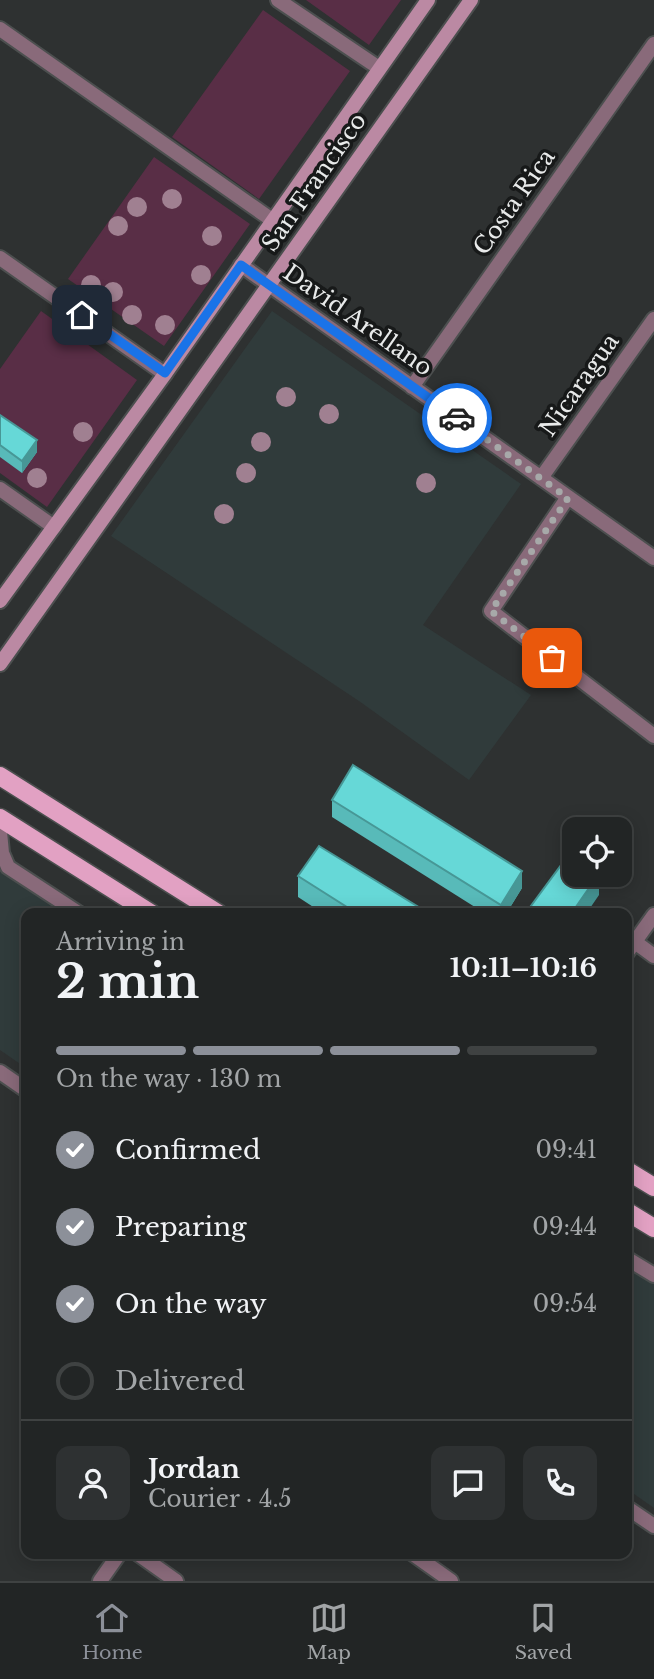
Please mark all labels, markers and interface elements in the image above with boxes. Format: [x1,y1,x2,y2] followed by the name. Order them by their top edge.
[256,107,372,257] street label: San Francisco
[467,143,561,260] street label: Costa Rica
[278,258,438,382] street label: David Arellano
[52,285,112,345] pin
[63,296,101,334] icon: home
[533,328,625,442] street label: Nicaragua
[422,383,492,453] courier
[438,399,476,437] icon: car
[522,628,582,688] pin
[533,639,571,677] icon: bag
[562,817,632,887] map controls
[562,817,632,887] button: locate
[56,928,185,956] text: Arriving in
[450,952,597,984] text: 10:11–10:16
[56,953,199,1010] text: 2 min
[56,1065,281,1093] text: On the way · 130 m
[56,1131,94,1169] icon: check
[115,1134,260,1166] text: Confirmed
[536,1136,597,1164] text: 09:41
[56,1208,94,1246] icon: check
[115,1211,247,1243] text: Preparing
[532,1213,597,1241] text: 09:44
[56,1285,94,1323] icon: check
[115,1288,267,1320] text: On the way
[533,1290,597,1318] text: 09:54
[115,1365,245,1397] text: Delivered
[56,1446,130,1520] button: person
[431,1446,505,1520] button: chat
[523,1446,597,1520] button: phone
[148,1453,240,1485] text: Jordan
[148,1485,292,1513] text: Courier · 4.5
[82,1599,143,1664] tab: Home
[307,1599,351,1664] tab: Map
[515,1599,572,1664] tab: Saved

